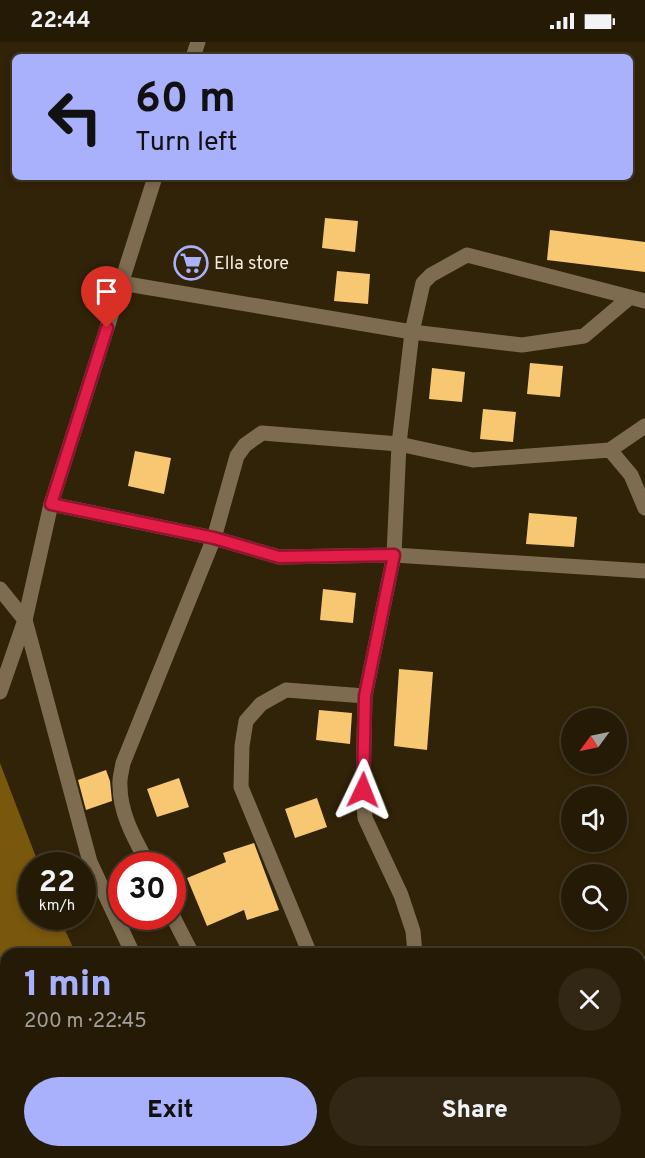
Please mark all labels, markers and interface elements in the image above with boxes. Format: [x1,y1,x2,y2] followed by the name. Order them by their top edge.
[30,8,91,35] text: 22:44
[135,74,236,127] text: 60 m
[36,78,114,156] icon: left
[135,126,237,160] text: Turn left
[173,245,209,281] supermarket icon: Ella store
[214,253,289,276] place label: Ella store
[81,266,132,328] pin
[90,275,123,308] icon: arrive
[561,708,627,774] north arrow
[561,708,627,930] map controls
[331,758,395,822] position arrow
[561,786,627,852] button: sound
[108,852,186,930] speed limit sign: 30
[561,864,627,930] button: search
[39,865,75,902] text: 22
[39,897,75,916] text: km/h
[24,963,112,1009] text: 1 min
[558,968,621,1031] button: close
[24,1009,147,1035] text: 200 m · 22:45
[24,1077,317,1146] button: Exit
[329,1077,621,1146] button: Share

